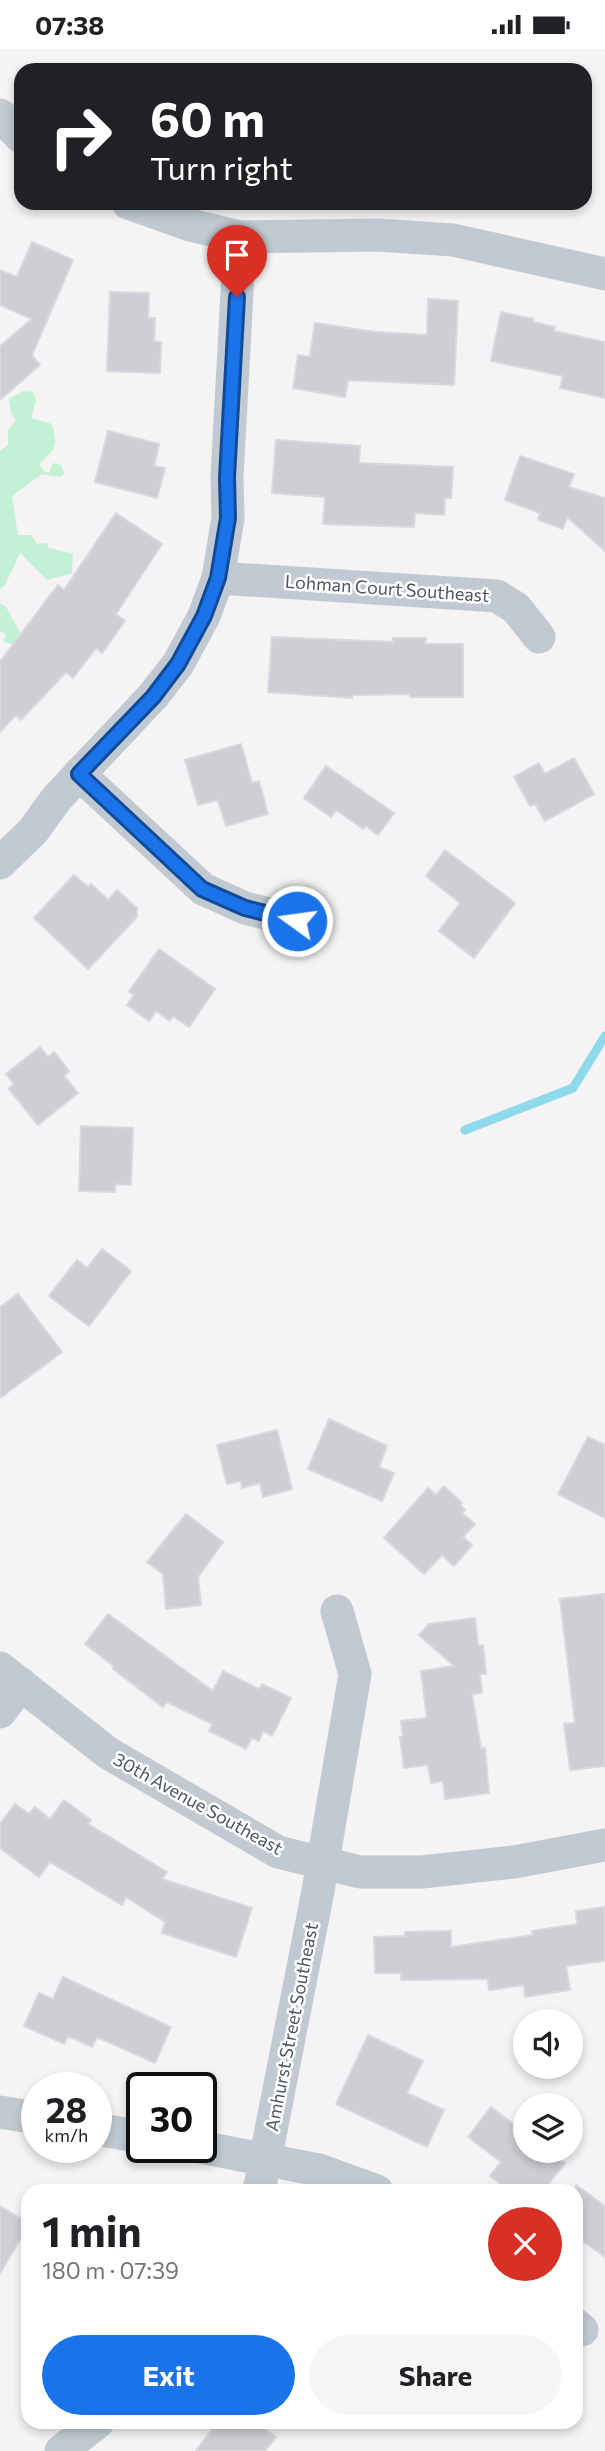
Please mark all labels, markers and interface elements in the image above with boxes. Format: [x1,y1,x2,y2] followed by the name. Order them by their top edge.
[35,9,104,40] text: 07:38
[150,87,265,147] text: 60 m
[35,91,126,182] icon: right
[150,147,293,187] text: Turn right
[207,225,267,297] pin
[218,236,256,274] icon: arrive
[284,570,490,606] street label: Lohman Court Southeast
[260,884,334,958] position arrow
[110,1747,287,1859] street label: 30th Avenue Southeast
[260,1921,322,2133] street label: Amhurst Street Southeast
[513,2009,583,2163] map controls
[513,2009,583,2079] button: sound
[126,2072,217,2163] speed limit sign: 30
[46,2087,87,2130] text: 28
[513,2093,583,2163] button: layers
[45,2124,88,2146] text: km/h
[42,2204,142,2256] text: 1 min
[488,2207,562,2281] button: close
[42,2256,179,2284] text: 180 m · 07:39
[42,2335,295,2415] button: Exit
[309,2335,562,2415] button: Share

